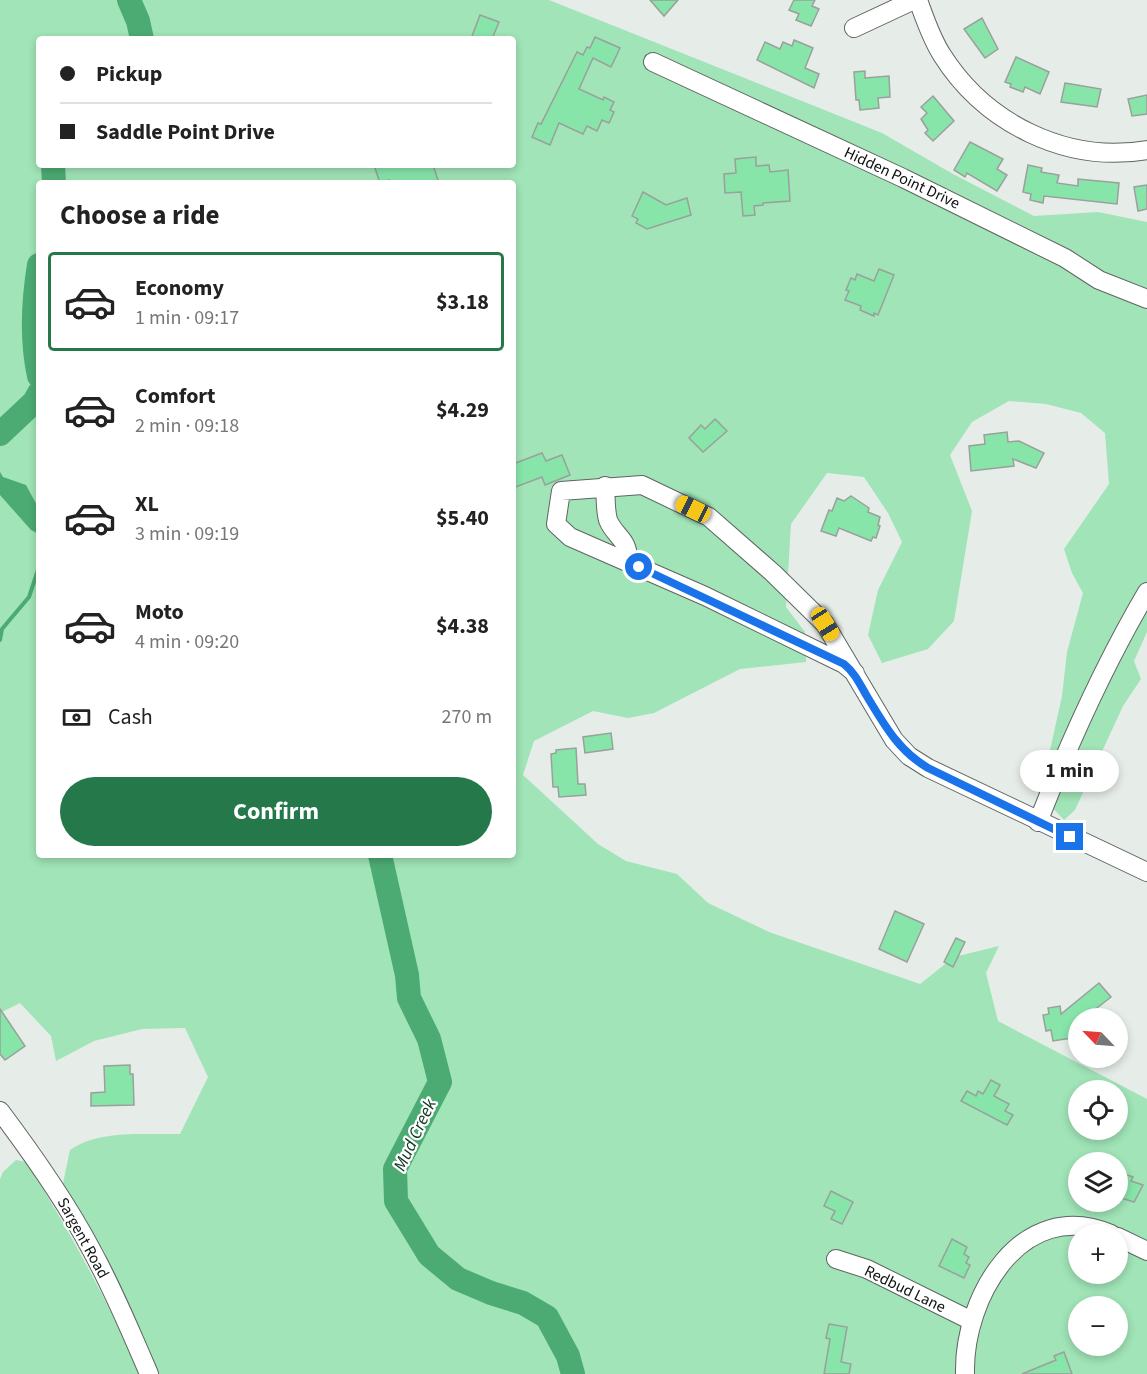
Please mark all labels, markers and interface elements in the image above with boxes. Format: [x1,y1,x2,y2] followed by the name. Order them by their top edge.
[96,58,162,90] text: Pickup
[96,116,275,148] text: Saddle Point Drive
[841,142,964,214] street label: Hidden Point Drive
[60,196,220,235] text: Choose a ride
[135,272,224,304] text: Economy
[63,275,117,329] icon: car
[436,286,489,318] text: $3.18
[135,304,239,332] text: 1 min · 09:17
[135,380,216,412] text: Comfort
[63,383,117,437] icon: car
[436,394,489,426] text: $4.29
[135,412,239,440] text: 2 min · 09:18
[135,488,159,520] text: XL
[63,491,117,545] icon: car
[673,493,713,525] car
[436,502,489,534] text: $5.40
[135,520,239,548] text: 3 min · 09:19
[625,553,652,580] route start
[135,596,184,628] text: Moto
[63,599,117,653] icon: car
[808,604,842,644] car
[436,610,489,642] text: $4.38
[135,628,239,656] text: 4 min · 09:20
[60,701,93,734] icon: cash
[108,701,153,733] text: Cash
[442,703,492,731] text: 270 m
[1020,750,1120,792] callout: 1 min
[1045,757,1094,785] text: 1 min
[60,777,492,846] button: Confirm
[1056,823,1083,850] route end
[1068,1008,1128,1068] north arrow
[1068,1008,1128,1356] map controls
[1068,1080,1128,1140] button: locate
[387,1094,443,1175] water label: Mud Creek
[1068,1152,1128,1212] button: layers
[52,1194,114,1282] street label: Sargent Road
[1068,1224,1128,1284] button: +
[861,1260,949,1318] street label: Redbud Lane
[1068,1296,1128,1356] button: −

